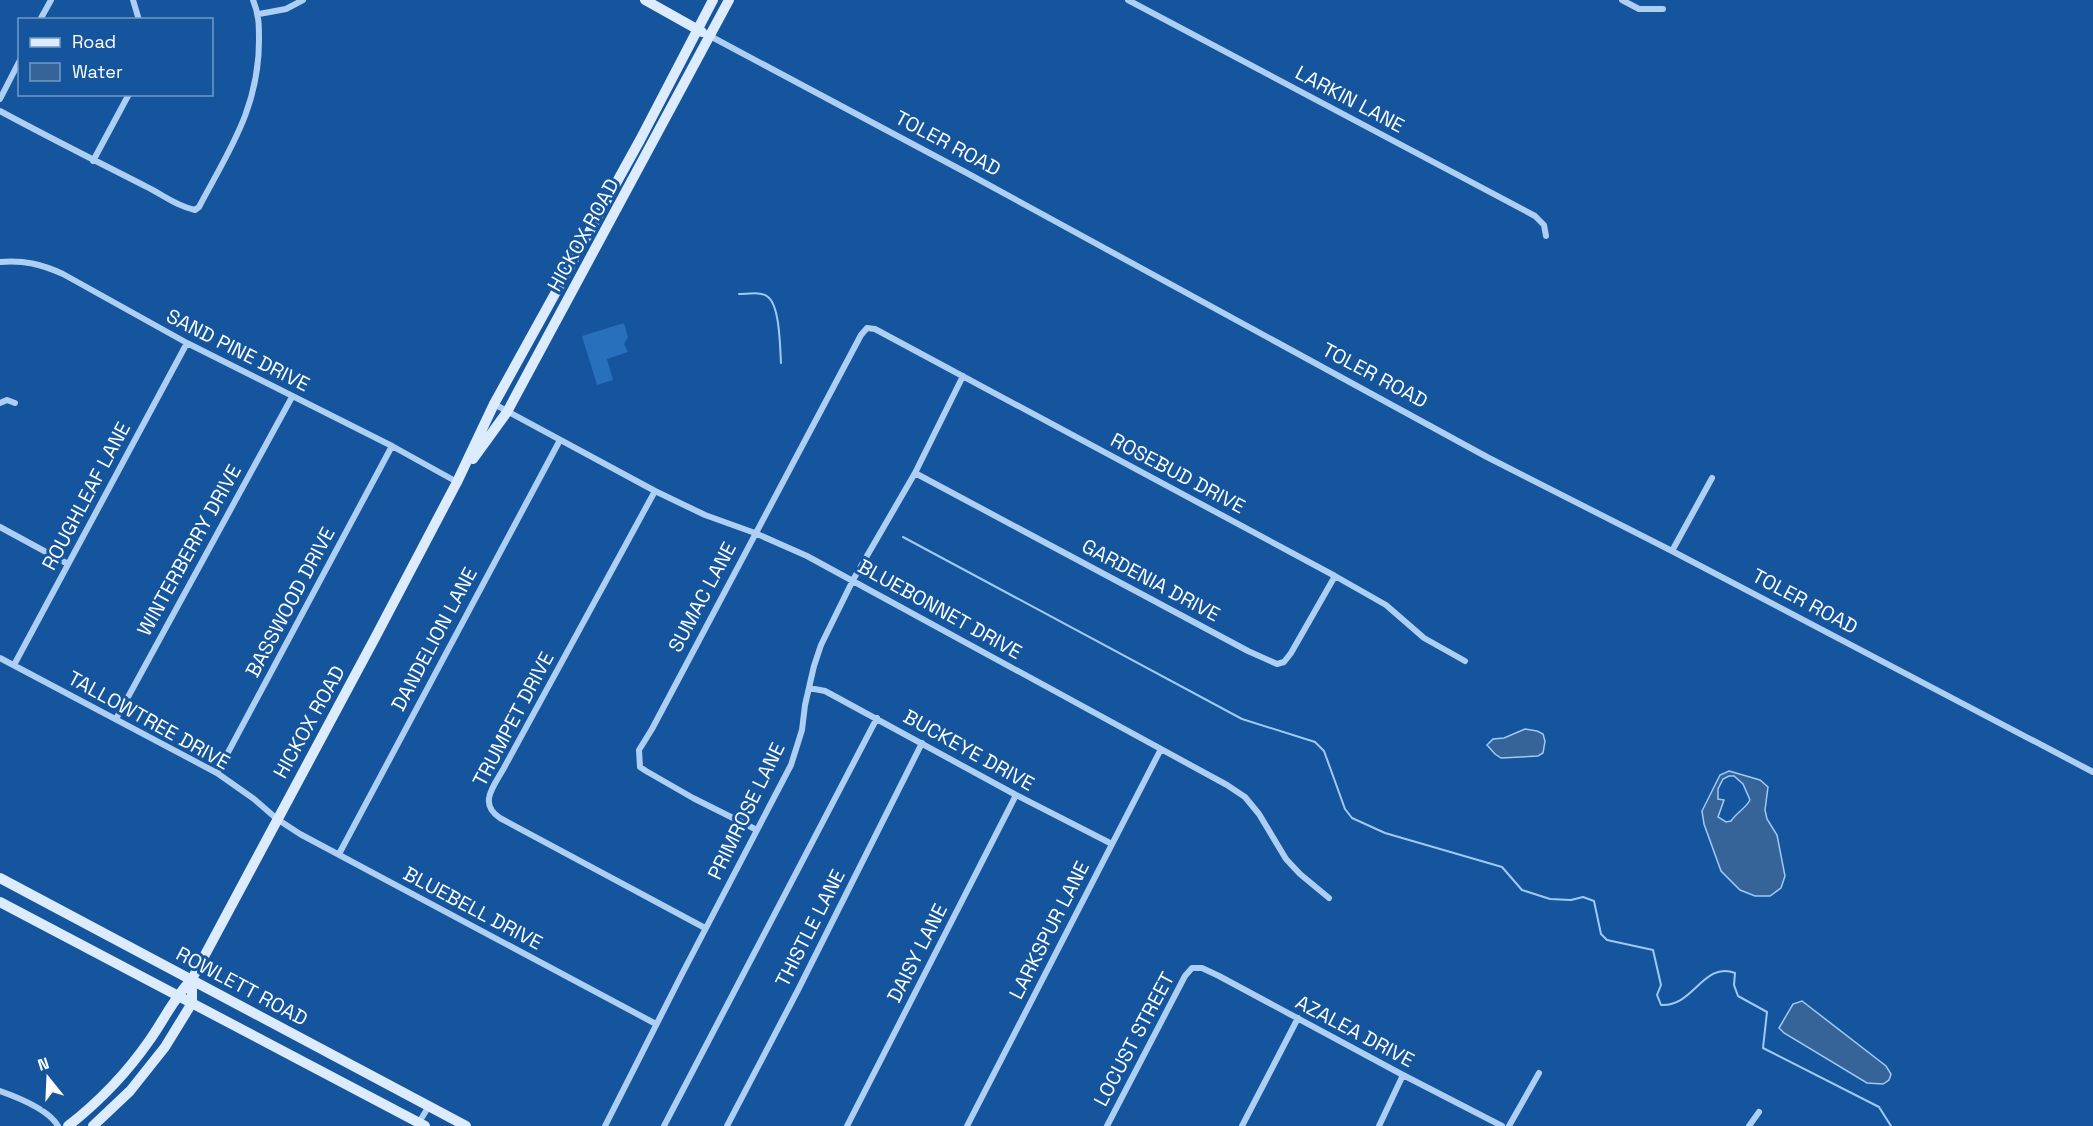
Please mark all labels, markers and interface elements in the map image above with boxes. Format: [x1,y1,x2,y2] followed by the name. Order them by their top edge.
[18,18,213,96] legend
[72,30,116,53] text: Road
[1291,59,1409,139] street label: LARKIN LANE
[72,60,123,83] text: Water
[891,104,1005,182] street label: TOLER ROAD
[541,174,625,296] street label: HICKOX ROAD
[162,303,314,397] street label: SAND PINE DRIVE
[1318,336,1432,414] street label: TOLER ROAD
[36,417,136,575] street label: ROUGHLEAF LANE
[1106,427,1250,519] street label: ROSEBUD DRIVE
[131,460,247,640] street label: WINTERBERRY DRIVE
[239,522,341,682] street label: BASSWOOD DRIVE
[1077,533,1225,627] street label: GARDENIA DRIVE
[662,537,742,657] street label: SUMAC LANE
[853,553,1027,665] street label: BLUEBONNET DRIVE
[1748,562,1862,640] street label: TOLER ROAD
[385,563,483,715] street label: DANDELION LANE
[467,647,559,791] street label: TRUMPET DRIVE
[267,661,351,783] street label: HICKOX ROAD
[63,665,235,775] street label: TALLOWTREE DRIVE
[899,703,1039,797] street label: BUCKEYE DRIVE
[702,738,790,884] street label: PRIMROSE LANE
[1003,857,1095,1003] street label: LARKSPUR LANE
[399,860,547,956] street label: BLUEBELL DRIVE
[769,865,851,991] street label: THISTLE LANE
[881,899,953,1007] street label: DAISY LANE
[172,940,312,1032] street label: ROWLETT ROAD
[1088,967,1180,1111] street label: LOCUST STREET
[1291,989,1419,1073] street label: AZALEA DRIVE
[18,1048,78,1108] north arrow
[35,1053,52,1076] text: N

